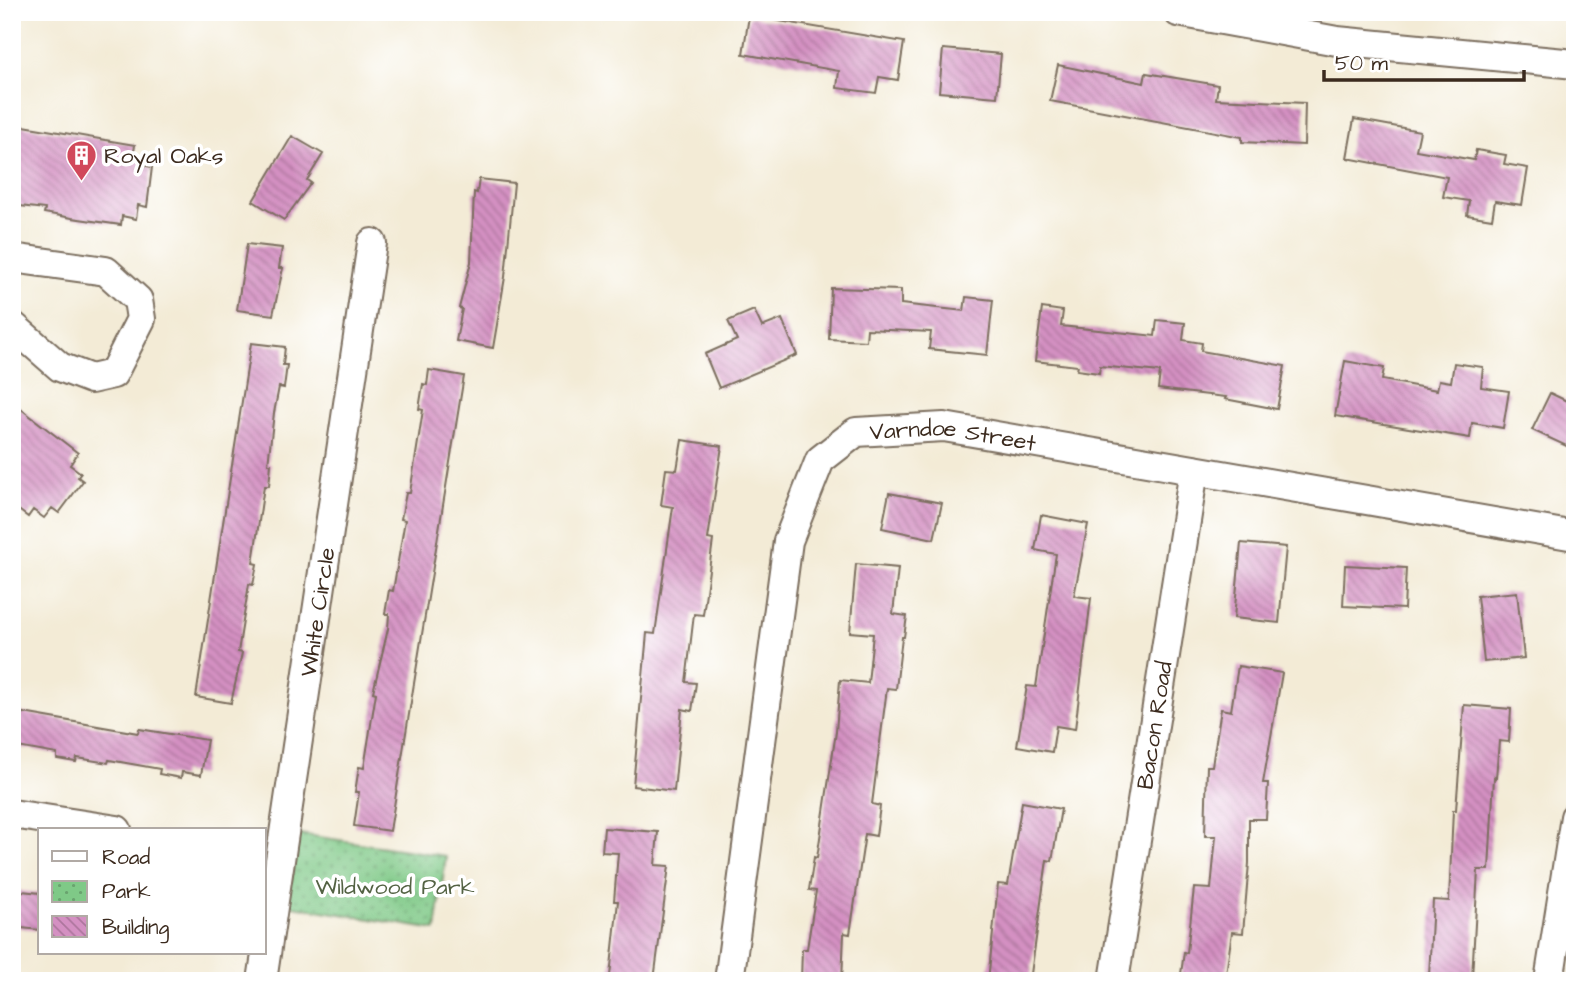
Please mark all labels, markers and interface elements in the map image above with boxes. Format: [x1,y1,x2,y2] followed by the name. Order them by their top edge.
[1324,38,1524,82] scale bar
[1335,49,1389,78] text: 50 m
[64,138,98,182] building icon: Royal Oaks
[104,140,223,173] place label: Royal Oaks
[869,412,1039,460] street label: Varndoe Street
[293,545,343,679] street label: White Circle
[1129,659,1181,792] street label: Bacon Road
[38,828,266,954] legend
[102,843,150,872] text: Road
[315,871,475,903] park label: Wildwood Park
[102,877,151,906] text: Park
[102,913,170,944] text: Building

